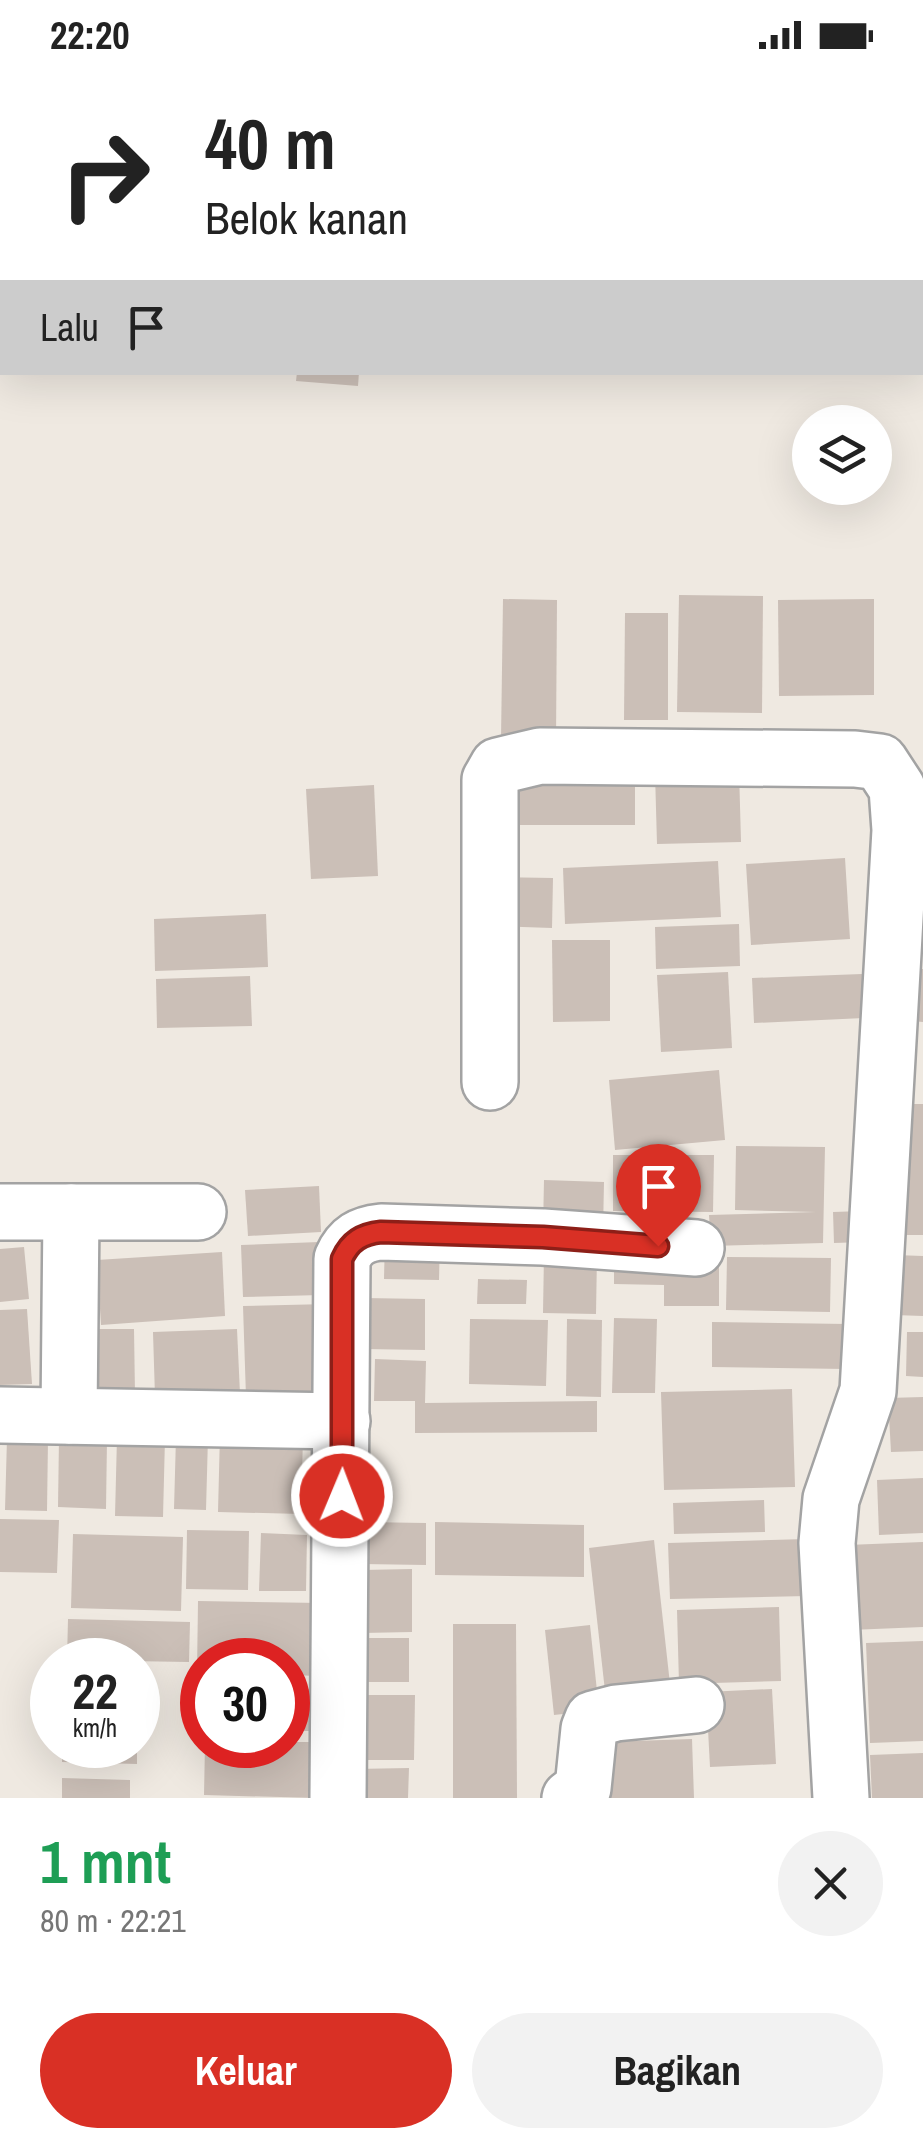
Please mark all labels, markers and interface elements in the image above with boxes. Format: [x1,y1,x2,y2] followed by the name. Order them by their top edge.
[50,10,130,61] text: 22:20
[205,97,336,191] text: 40 m
[40,110,170,240] icon: right
[205,187,408,248] text: Belok kanan
[119,300,174,355] icon: arrive
[40,302,99,353] text: Lalu
[792,405,892,505] map controls
[792,405,892,505] button: layers
[616,1144,701,1247] pin
[631,1159,686,1214] icon: arrive
[290,1444,394,1548] position arrow
[180,1638,310,1768] speed limit sign: 30
[72,1657,118,1725] text: 22
[73,1711,117,1745] text: km/h
[40,1821,171,1902] text: 1 mnt
[778,1831,883,1936] button: close
[40,1899,186,1942] text: 80 m · 22:21
[40,2013,452,2128] button: Keluar
[472,2013,883,2128] button: Bagikan

